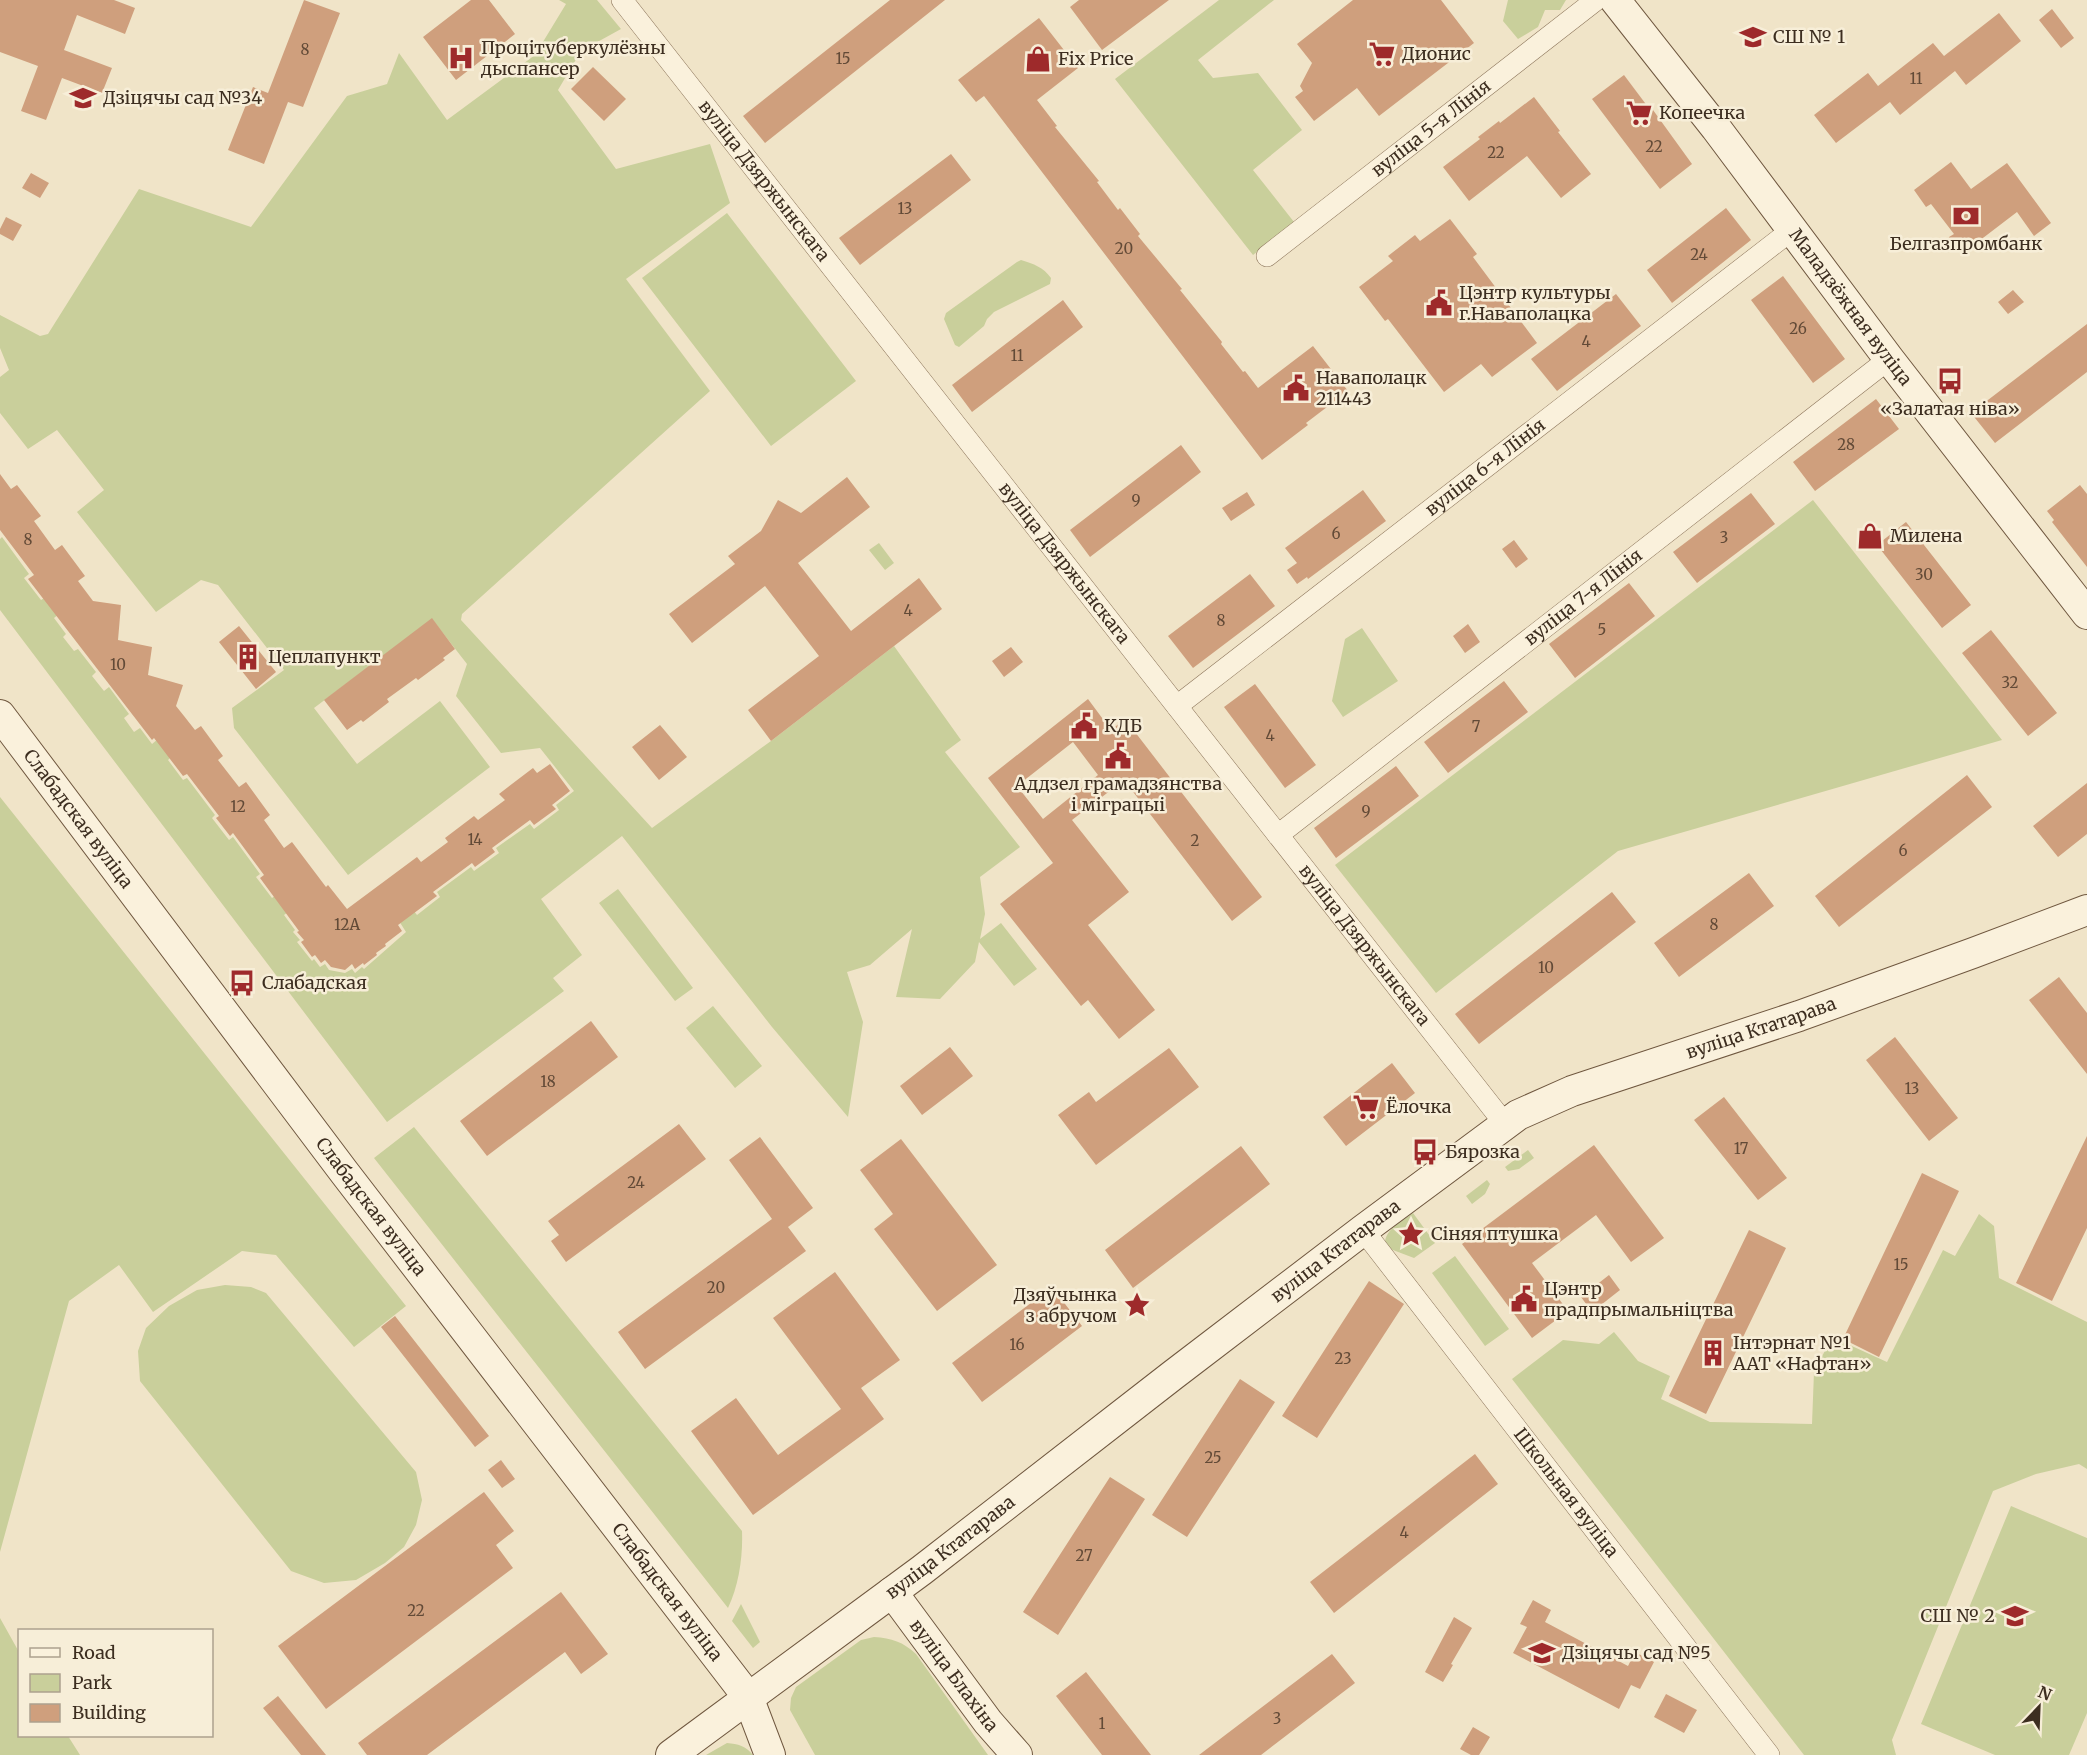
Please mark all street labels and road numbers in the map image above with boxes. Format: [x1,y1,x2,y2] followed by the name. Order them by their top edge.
[1366,74,1495,182] street label: вуліца 5-я Лінія
[694,95,835,266] street label: вуліца Дзяржынскага
[1784,224,1918,390] street label: Маладзёжная вуліца
[1420,413,1550,521] street label: вуліца 6-я Лінія
[994,477,1135,648] street label: вуліца Дзяржынскага
[1519,543,1647,650] street label: вуліца 7-я Лінія
[19,744,139,893] street label: Слабадская вуліца
[1294,860,1436,1031] street label: вуліца Дзяржынскага
[1683,991,1839,1064] street label: вуліца Ктатарава
[311,1133,432,1280] street label: Слабадская вуліца
[1266,1194,1405,1307] street label: вуліца Ктатарава
[1509,1423,1624,1562] street label: Школьная вуліца
[881,1490,1020,1604] street label: вуліца Ктатарава
[607,1518,728,1666] street label: Слабадская вуліца
[905,1614,1004,1737] street label: вуліца Блахіна

